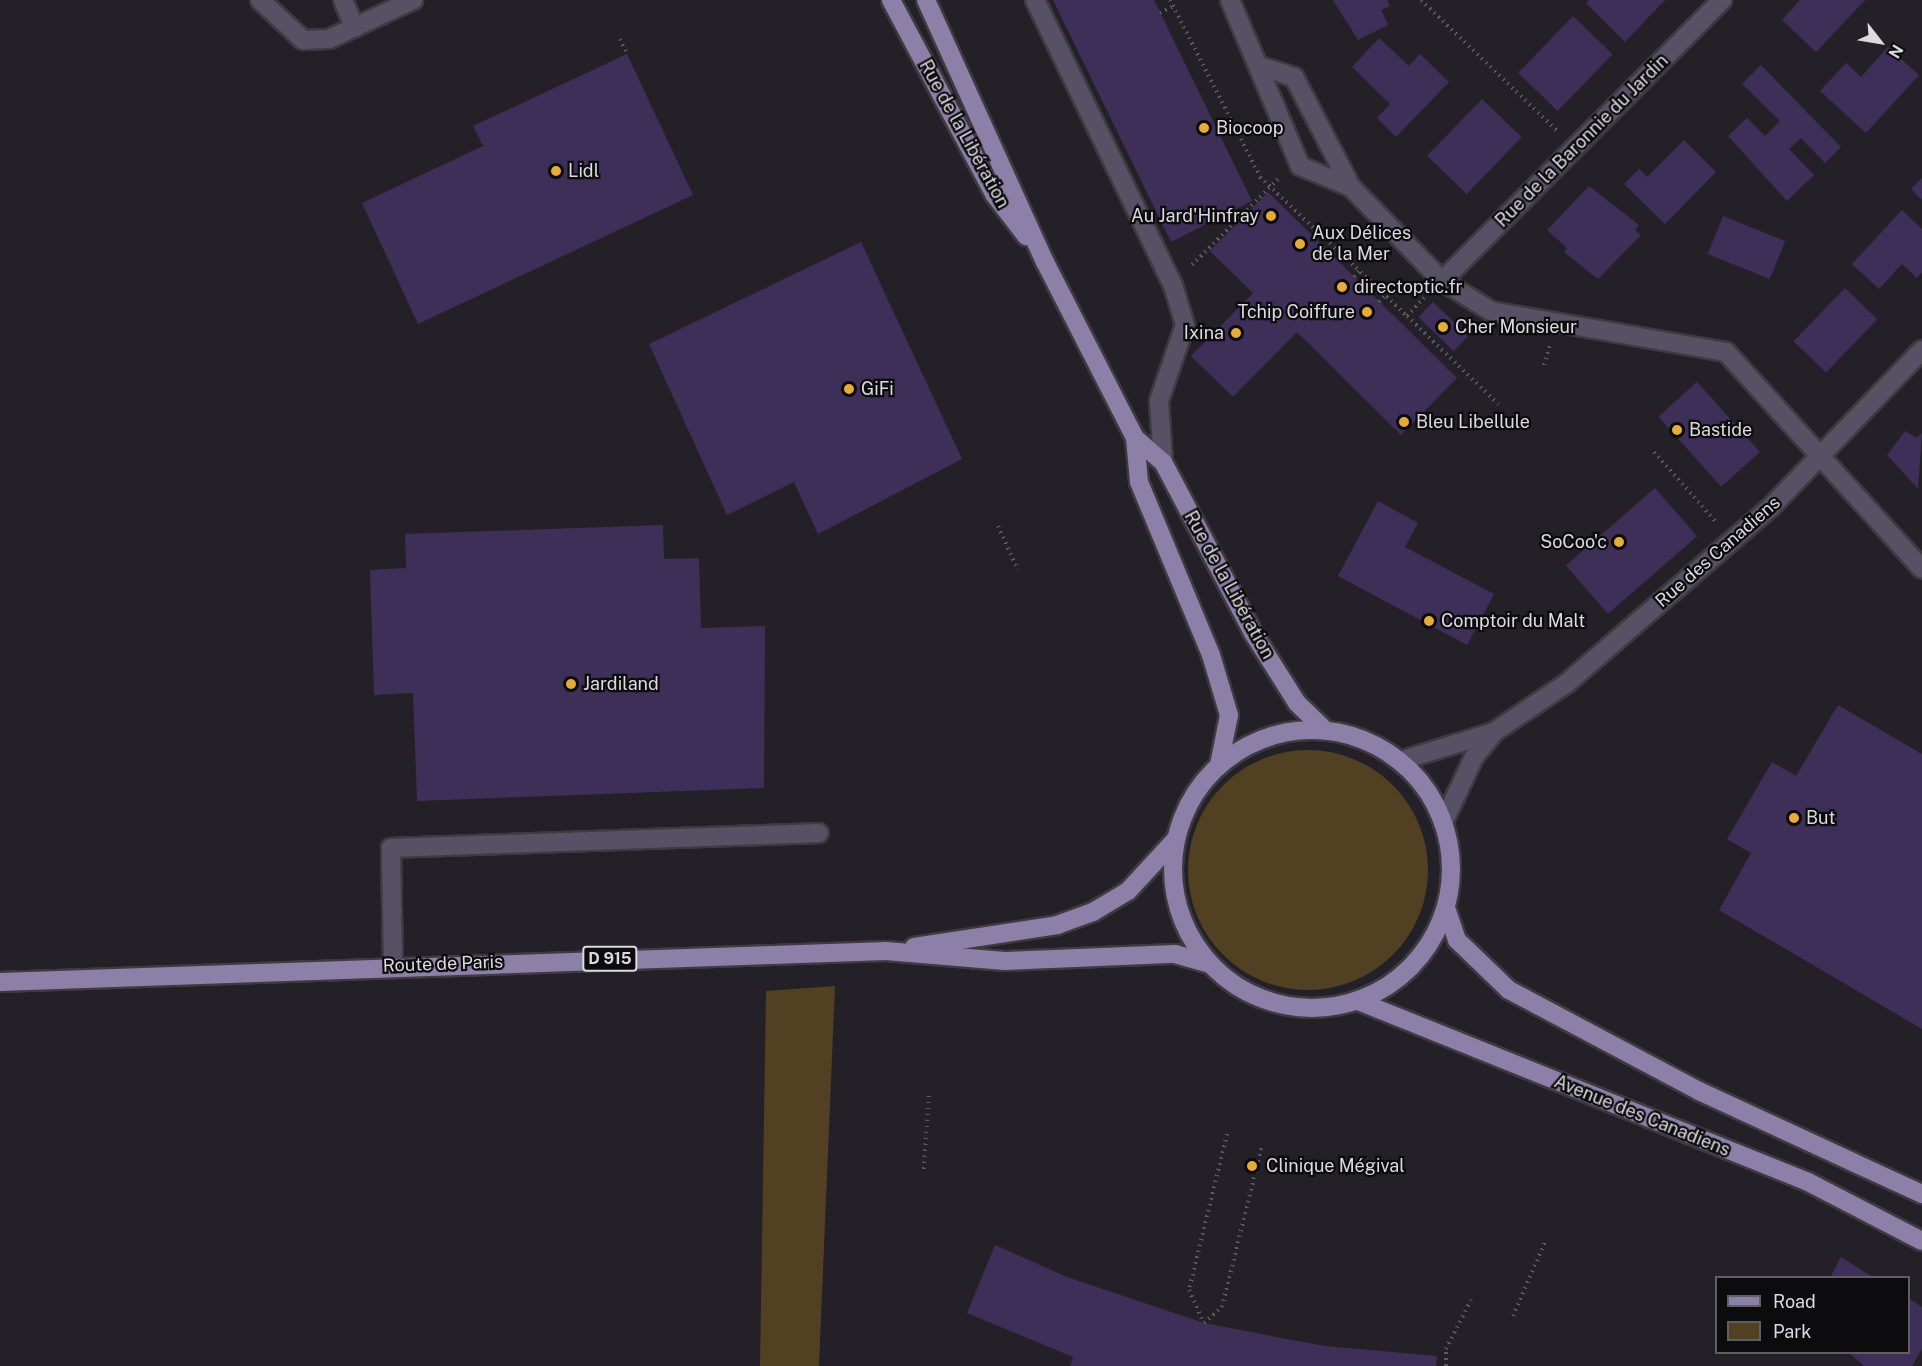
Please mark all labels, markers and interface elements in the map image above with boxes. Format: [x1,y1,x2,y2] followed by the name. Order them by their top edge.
[1850,12,1910,72] north arrow
[1884,41,1907,62] text: N
[1491,50,1673,232] street label: Rue de la Baronnie du Jardin
[914,56,1014,212] street label: Rue de la Libération
[1216,117,1284,139] place label: Biocoop
[1197,121,1211,135] marker: Biocoop
[568,160,599,182] place label: Lidl
[549,164,563,178] marker: Lidl
[1131,205,1259,227] place label: Au Jard'Hinfray
[1264,209,1278,223] marker: Au Jard'Hinfray
[1312,223,1411,266] place label: Aux Délices de la Mer
[1293,237,1307,251] marker: Aux Délices de la Mer
[1354,276,1463,298] place label: directoptic.fr
[1335,280,1349,294] marker: directoptic.fr
[1237,301,1355,323] place label: Tchip Coiffure
[1360,305,1374,319] marker: Tchip Coiffure
[1455,316,1577,338] place label: Cher Monsieur
[1436,320,1450,334] marker: Cher Monsieur
[1184,322,1224,344] place label: Ixina
[1229,326,1243,340] marker: Ixina
[861,378,894,400] place label: GiFi
[842,382,856,396] marker: GiFi
[1416,411,1530,433] place label: Bleu Libellule
[1397,415,1411,429] marker: Bleu Libellule
[1689,419,1752,441] place label: Bastide
[1670,423,1684,437] marker: Bastide
[1651,492,1785,612] street label: Rue des Canadiens
[1179,507,1279,663] street label: Rue de la Libération
[1540,531,1607,553] place label: SoCoo'c
[1612,535,1626,549] marker: SoCoo'c
[1441,610,1586,632] place label: Comptoir du Malt
[1422,614,1436,628] marker: Comptoir du Malt
[583,673,659,695] place label: Jardiland
[564,677,578,691] marker: Jardiland
[1806,807,1836,829] place label: But
[1787,811,1801,825] marker: But
[582,946,638,972] road number: D 915
[382,951,504,977] street label: Route de Paris
[1551,1071,1733,1161] street label: Avenue des Canadiens
[1266,1155,1405,1177] place label: Clinique Mégival
[1243,1157,1261,1175] marker: Clinique Mégival
[1715,1276,1910,1354] legend
[1773,1291,1816,1312] text: Road
[1773,1321,1811,1342] text: Park

